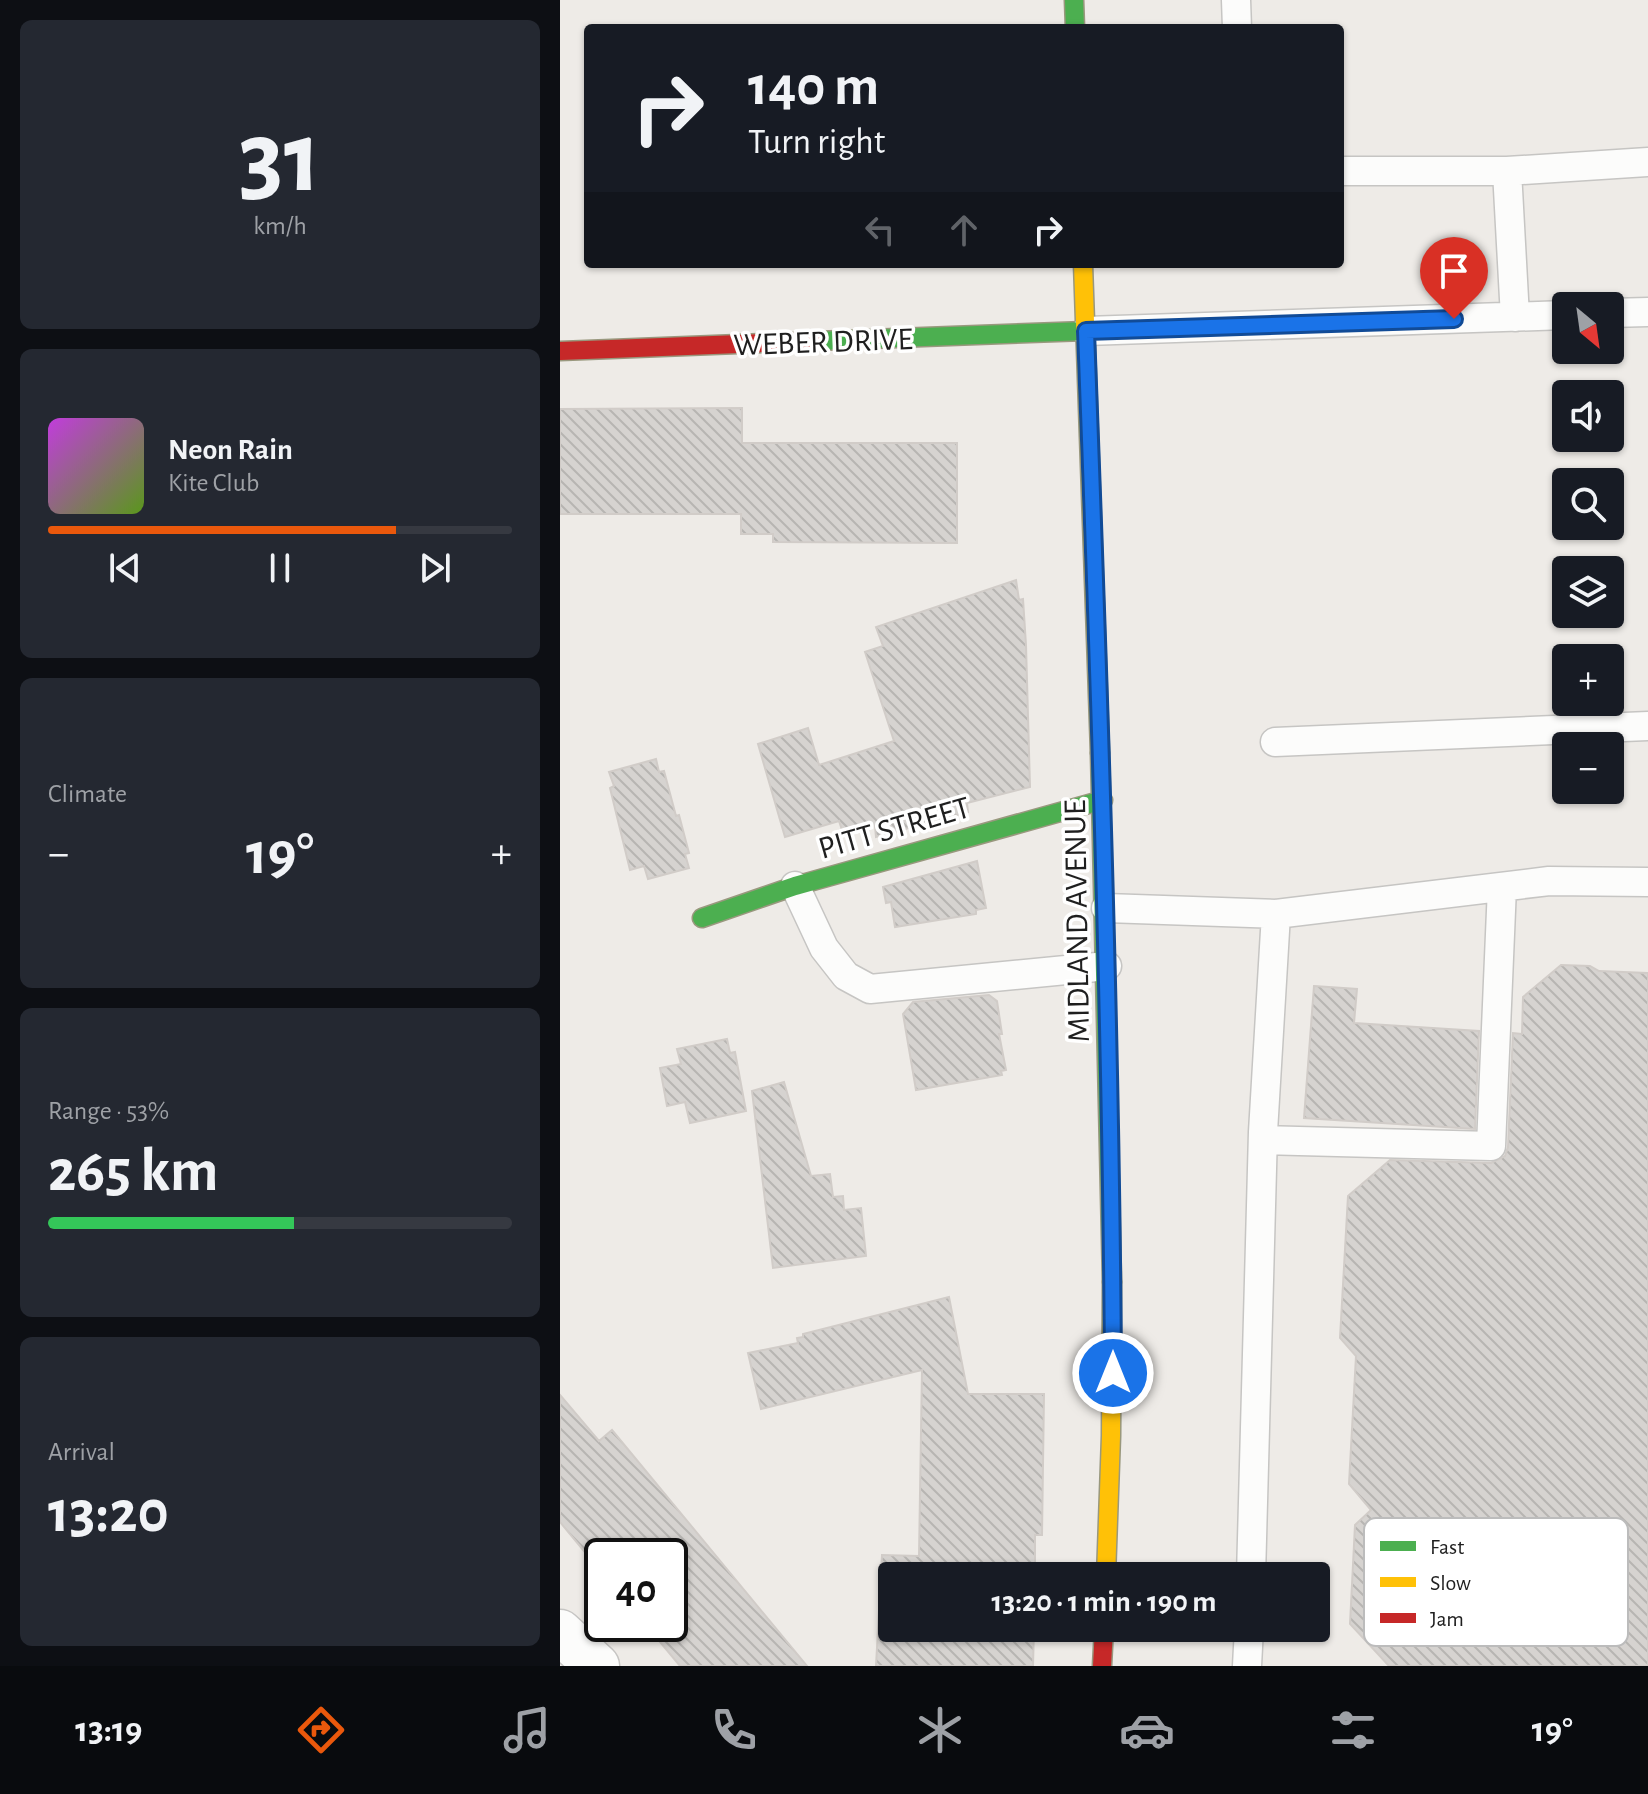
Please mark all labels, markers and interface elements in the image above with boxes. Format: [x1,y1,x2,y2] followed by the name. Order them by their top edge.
[616,56,720,160] icon: right
[748,59,879,115] text: 140 m
[239,107,321,211] text: 31
[748,124,885,160] text: Turn right
[858,208,902,252] icon: left
[942,208,986,252] icon: ahead
[1026,208,1070,252] icon: right
[253,213,307,239] text: km/h
[1420,237,1488,319] pin
[1432,249,1476,293] icon: arrive
[1552,292,1624,364] north arrow
[1552,292,1624,804] map controls
[733,323,913,361] street label: WEBER DRIVE
[1552,380,1624,452] button: sound
[168,435,293,465] text: Neon Rain
[1552,468,1624,540] button: search
[168,470,259,496] text: Kite Club
[103,546,147,590] icon: previous
[258,546,302,590] icon: pause
[413,546,457,590] icon: next
[1552,556,1624,628] button: layers
[1552,644,1624,716] button: +
[1552,732,1624,804] button: −
[48,781,127,807] text: Climate
[815,791,974,865] street label: PITT STREET
[1059,799,1095,1043] street label: MIDLAND AVENUE
[246,825,314,885] text: 19°
[48,832,69,876] text: −
[491,832,512,876] text: +
[48,1098,169,1124] text: Range · 53%
[48,1142,218,1202] text: 265 km
[1071,1331,1155,1415] position arrow
[48,1439,115,1465] text: Arrival
[48,1483,169,1543] text: 13:20
[1364,1518,1628,1646] legend
[1430,1536,1464,1558] text: Fast
[584,1538,688,1642] speed limit sign: 40
[1430,1572,1471,1594] text: Slow
[991,1587,1217,1617] text: 13:20 · 1 min · 190 m
[1430,1608,1464,1630] text: Jam
[293,1702,349,1758] icon: directions
[499,1702,555,1758] icon: music
[706,1702,762,1758] icon: phone
[912,1702,968,1758] icon: climate
[1119,1702,1175,1758] icon: car
[1325,1702,1381,1758] icon: filters
[75,1712,142,1748] text: 13:19
[1532,1712,1573,1748] text: 19°

